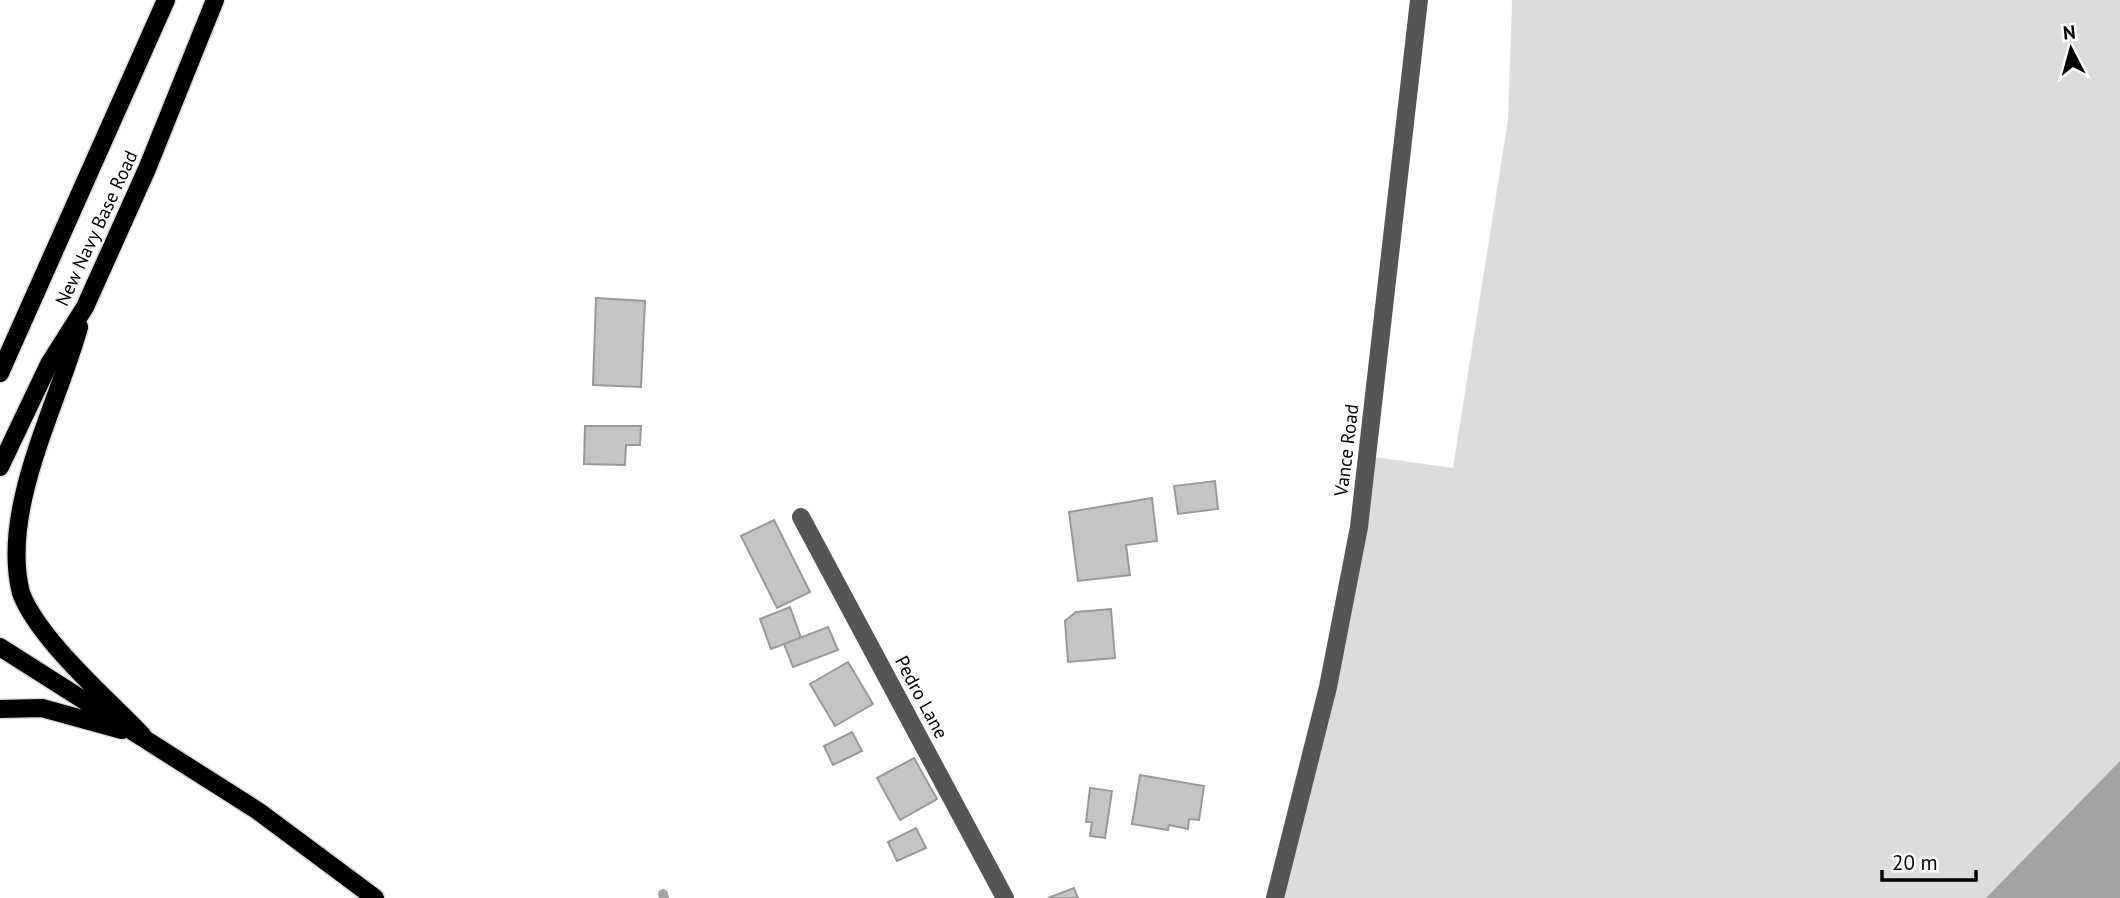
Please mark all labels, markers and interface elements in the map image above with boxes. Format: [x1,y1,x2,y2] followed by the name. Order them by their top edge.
[2036,14,2106,84] north arrow
[2062,20,2077,45] text: N
[49,146,143,310] street label: New Navy Base Road
[1328,403,1364,498] street label: Vance Road
[890,651,954,743] street label: Pedro Lane
[1882,838,1976,882] scale bar
[1892,849,1938,876] text: 20 m

